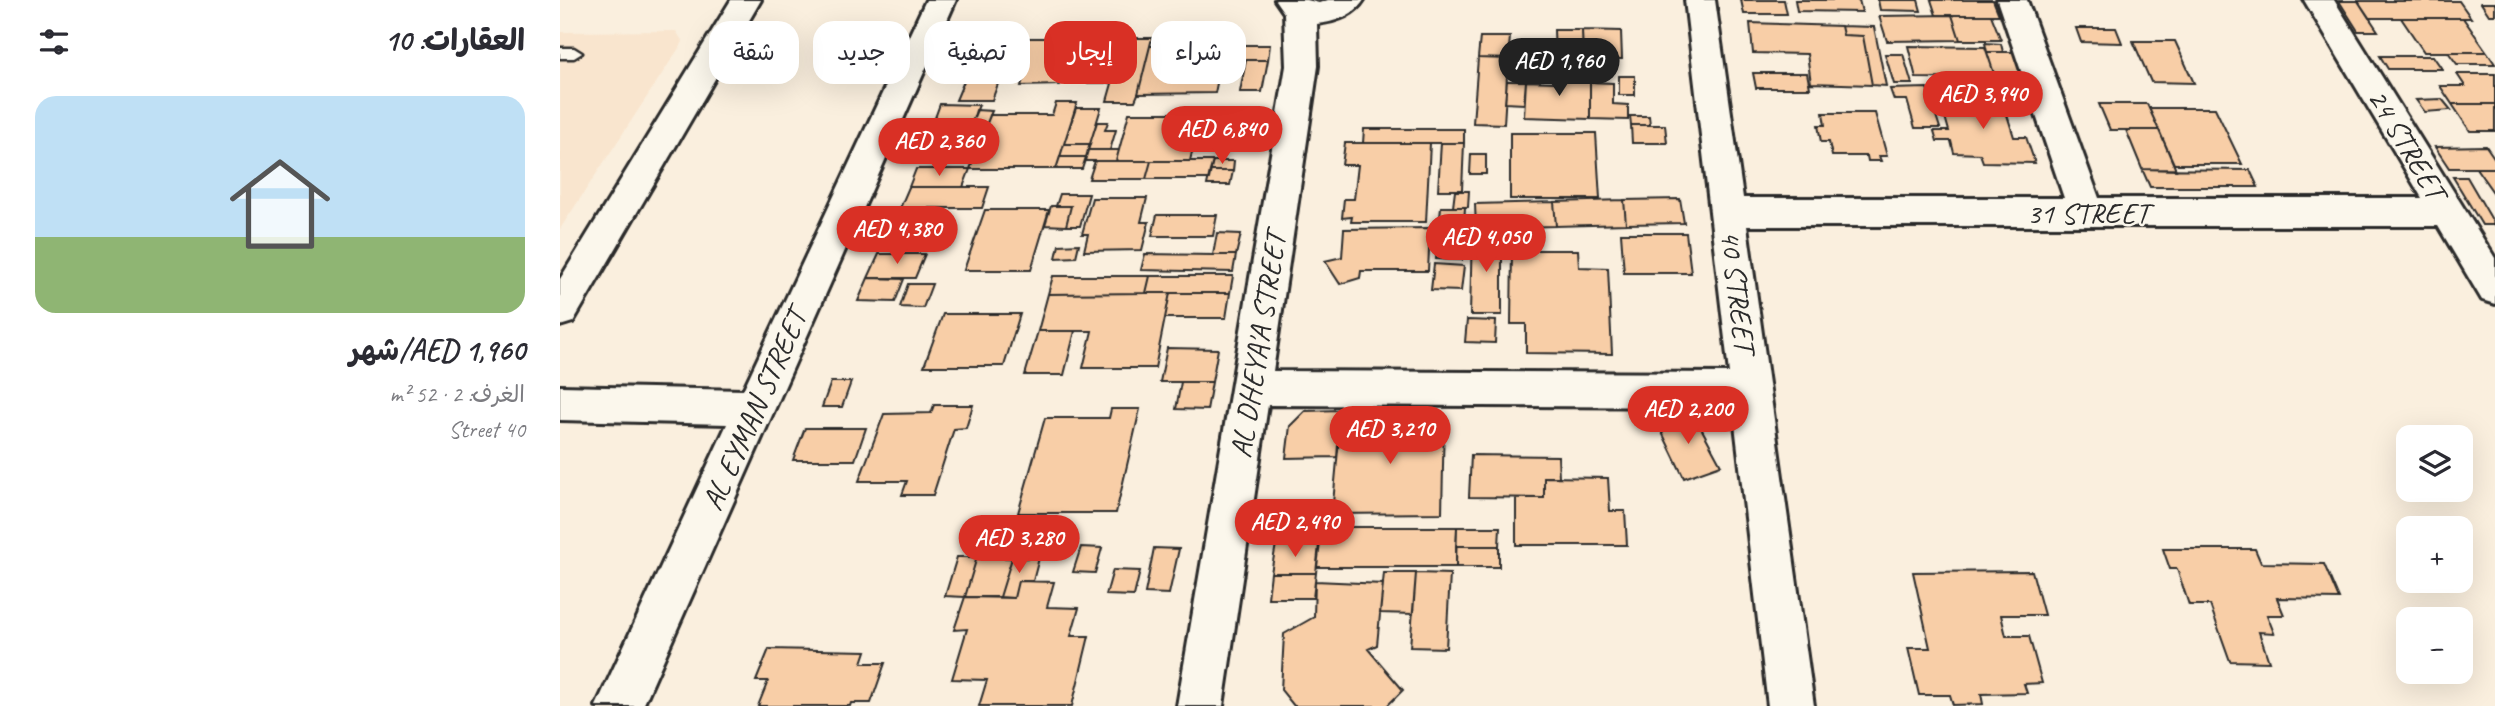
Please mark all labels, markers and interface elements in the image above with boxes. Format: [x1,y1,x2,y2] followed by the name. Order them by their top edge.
[384,21,525,59] text: العقارات: 10
[709,21,799,84] chip: شقة
[813,21,910,84] chip: جديد
[924,21,1030,84] chip: تصفية
[1044,21,1137,84] chip: إيجار
[1151,21,1246,84] chip: شراء
[35,23,73,61] icon: filters
[1479,38,1639,98] pin: AED 1,960
[1515,46,1603,75] text: AED 1,960
[1903,72,2063,131] pin: AED 3,940
[1939,79,2027,108] text: AED 3,940
[2359,82,2458,212] street label: 24 STREET
[1142,106,1302,166] pin: AED 6,840
[1177,114,1267,143] text: AED 6,840
[859,118,1019,178] pin: AED 2,360
[894,126,984,155] text: AED 2,360
[217,141,343,267] icon: home
[2027,194,2156,232] street label: 31 STREET
[817,206,977,266] pin: AED 4,380
[853,214,941,243] text: AED 4,380
[1406,215,1566,274] pin: AED 4,050
[1442,222,1530,251] text: AED 4,050
[1221,224,1296,460] street label: AL DHEYA'A STREET
[1712,228,1765,360] street label: 40 STREET
[693,297,818,516] street label: AL EYMAN STREET
[349,331,525,369] text: AED 1,960/شهر
[390,380,525,409] text: الغرف: 2 · 52 m²
[1608,386,1768,446] pin: AED 2,200
[1644,394,1732,423] text: AED 2,200
[1310,406,1470,466] pin: AED 3,210
[1346,414,1434,443] text: AED 3,210
[449,415,525,444] text: 40 Street
[2396,425,2473,684] map controls
[2396,425,2473,502] button: layers
[1215,500,1375,559] pin: AED 2,490
[1251,507,1339,536] text: AED 2,490
[939,516,1099,575] pin: AED 3,280
[2396,516,2473,593] button: +
[975,523,1063,552] text: AED 3,280
[2396,607,2473,684] button: −

